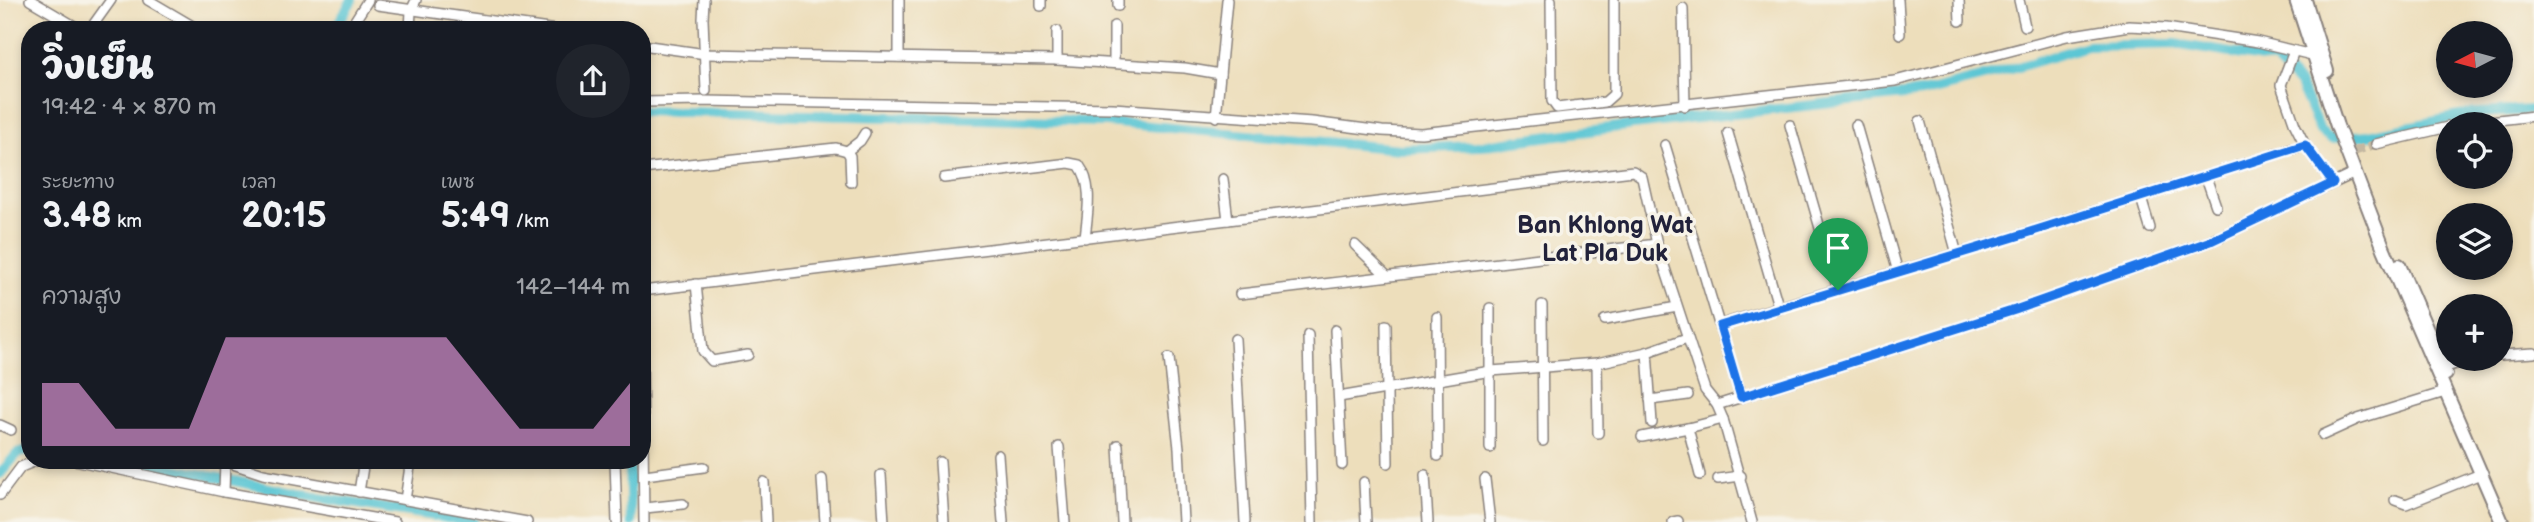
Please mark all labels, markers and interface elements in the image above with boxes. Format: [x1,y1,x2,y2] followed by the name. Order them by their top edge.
[2436,21,2513,98] north arrow
[2436,21,2513,371] map controls
[42,44,154,89] text: วิ่งเย็น
[556,44,630,118] button: share
[42,93,217,121] text: 19:42 · 4 × 870 m
[2436,112,2513,189] button: locate
[42,171,115,194] text: ระยะทาง
[241,171,276,194] text: เวลา
[441,171,475,194] text: เพซ
[42,195,112,238] text: 3.48
[241,195,327,238] text: 20:15
[441,195,510,238] text: 5:49
[2436,203,2513,280] button: layers
[112,210,142,233] text: km
[510,210,549,233] text: /km
[1517,211,1693,268] district label: Ban Khlong Wat Lat Pla Duk
[1808,218,1868,290] pin
[1819,229,1857,267] icon: arrive
[516,273,630,301] text: 142–144 m
[42,283,121,311] text: ความสูง
[2436,294,2513,371] button: +

